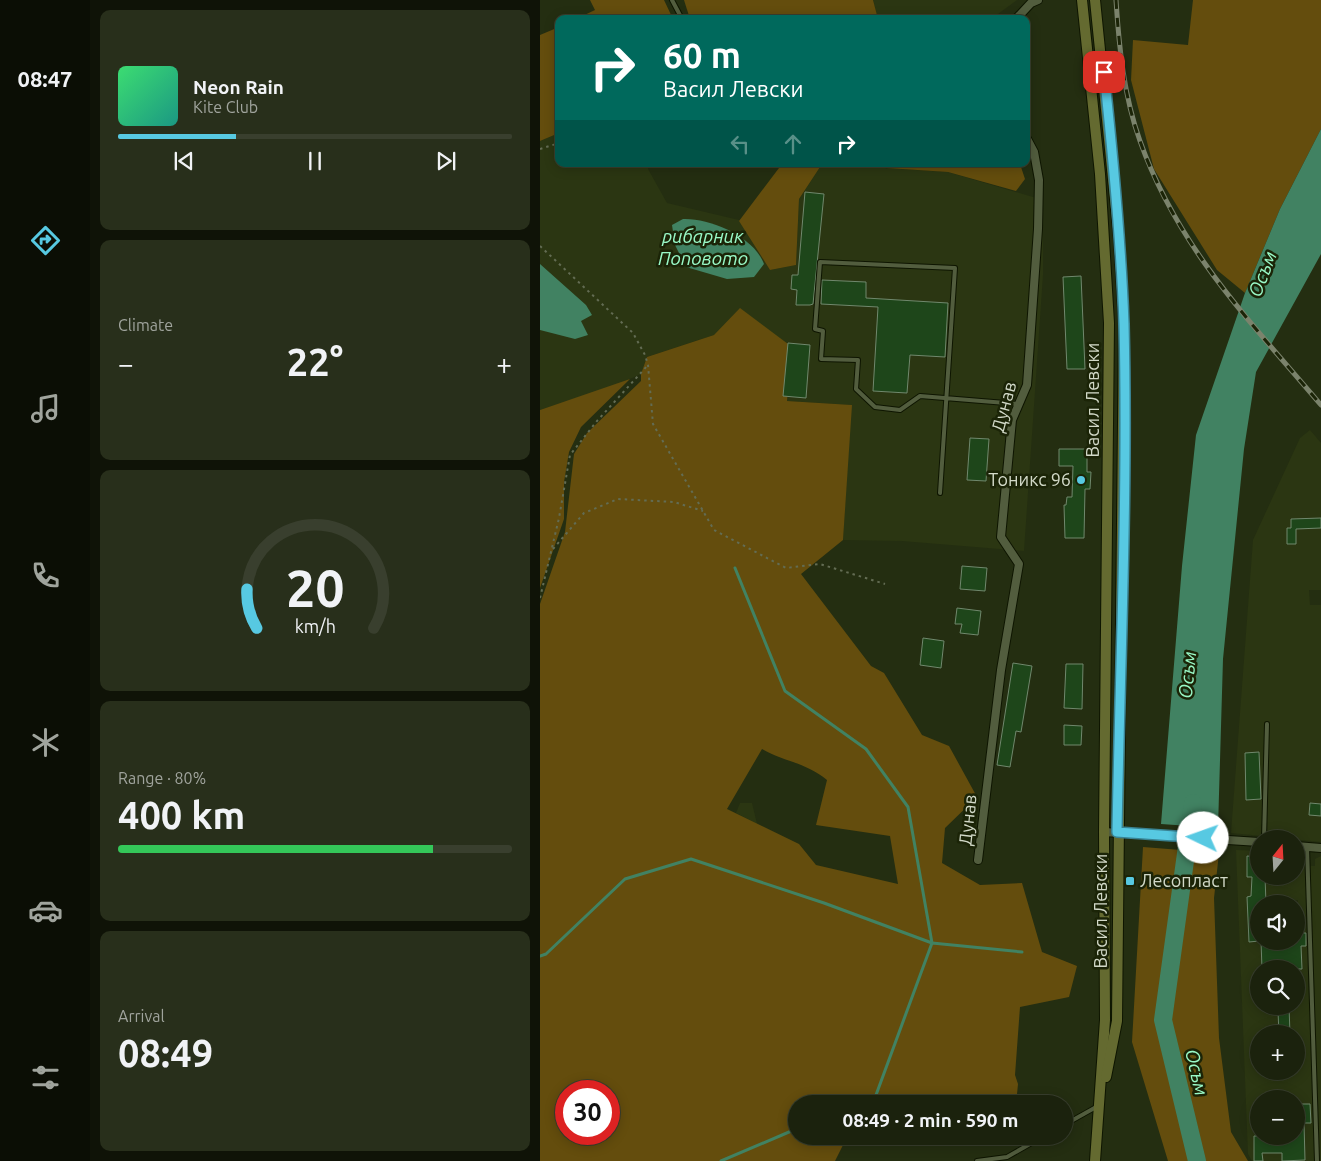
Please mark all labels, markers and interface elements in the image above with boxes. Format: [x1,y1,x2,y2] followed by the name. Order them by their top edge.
[580,35,645,100] icon: right
[663,35,741,75] text: 60 m
[1083,51,1125,93] pin
[1090,58,1118,86] icon: arrive
[17,66,73,91] text: 08:47
[193,76,284,98] text: Neon Rain
[663,76,804,101] text: Васил Левски
[193,98,258,116] text: Kite Club
[726,130,754,158] icon: left
[779,130,807,158] icon: ahead
[832,130,860,158] icon: right
[170,147,198,175] icon: previous
[301,147,329,175] icon: pause
[432,147,460,175] icon: next
[28,223,63,258] icon: directions
[658,225,748,269] water label: рибарник Поповото
[1243,248,1281,300] water label: Осъм
[118,316,173,334] text: Climate
[287,341,343,383] text: 22°
[1082,343,1102,457] street label: Васил Левски
[118,348,134,379] text: −
[496,348,512,379] text: +
[987,379,1019,434] street label: Дунав
[28,391,63,426] icon: music
[988,469,1071,489] place label: Тоникс 96
[1075,474,1087,486] marker: Тоникс 96
[28,558,63,593] icon: phone
[286,559,344,617] text: 20
[294,616,336,636] text: km/h
[1174,650,1200,700] water label: Осъм
[28,725,63,760] icon: climate
[118,769,206,787] text: Range · 80%
[954,793,980,847] street label: Дунав
[118,794,245,836] text: 400 km
[1176,811,1228,863] position arrow
[1250,830,1305,885] north arrow
[1250,830,1305,1145] map controls
[1090,854,1110,968] street label: Васил Левски
[1140,870,1228,890] place label: Лесопласт
[1124,875,1136,887] marker: Лесопласт
[28,893,63,928] icon: car
[1250,895,1305,950] button: sound
[1250,960,1305,1015] button: search
[118,1007,165,1025] text: Arrival
[1250,1025,1305,1080] button: +
[118,1032,213,1074] text: 08:49
[1181,1047,1213,1097] water label: Осъм
[28,1060,63,1095] icon: filters
[555,1080,620,1145] speed limit sign: 30
[1250,1090,1305,1145] button: −
[843,1109,1018,1131] text: 08:49 · 2 min · 590 m

